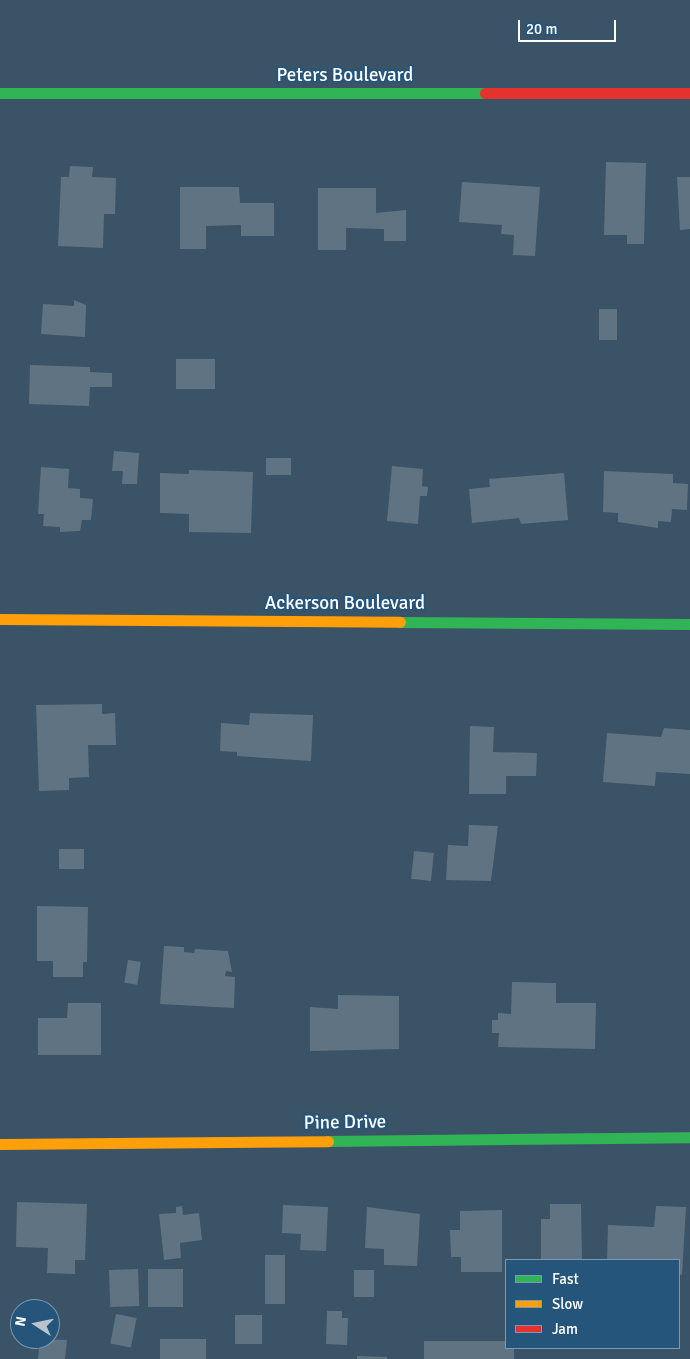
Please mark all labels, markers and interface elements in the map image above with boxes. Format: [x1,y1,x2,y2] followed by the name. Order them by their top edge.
[520,10,618,42] scale bar
[526,20,557,38] text: 20 m
[277,65,413,87] street label: Peters Boulevard
[265,593,425,615] street label: Ackerson Boulevard
[304,1111,386,1135] street label: Pine Drive
[505,1259,680,1349] legend
[552,1270,579,1288] text: Fast
[552,1295,583,1313] text: Slow
[10,1299,60,1349] north arrow
[11,1315,30,1328] text: N
[552,1320,578,1338] text: Jam

